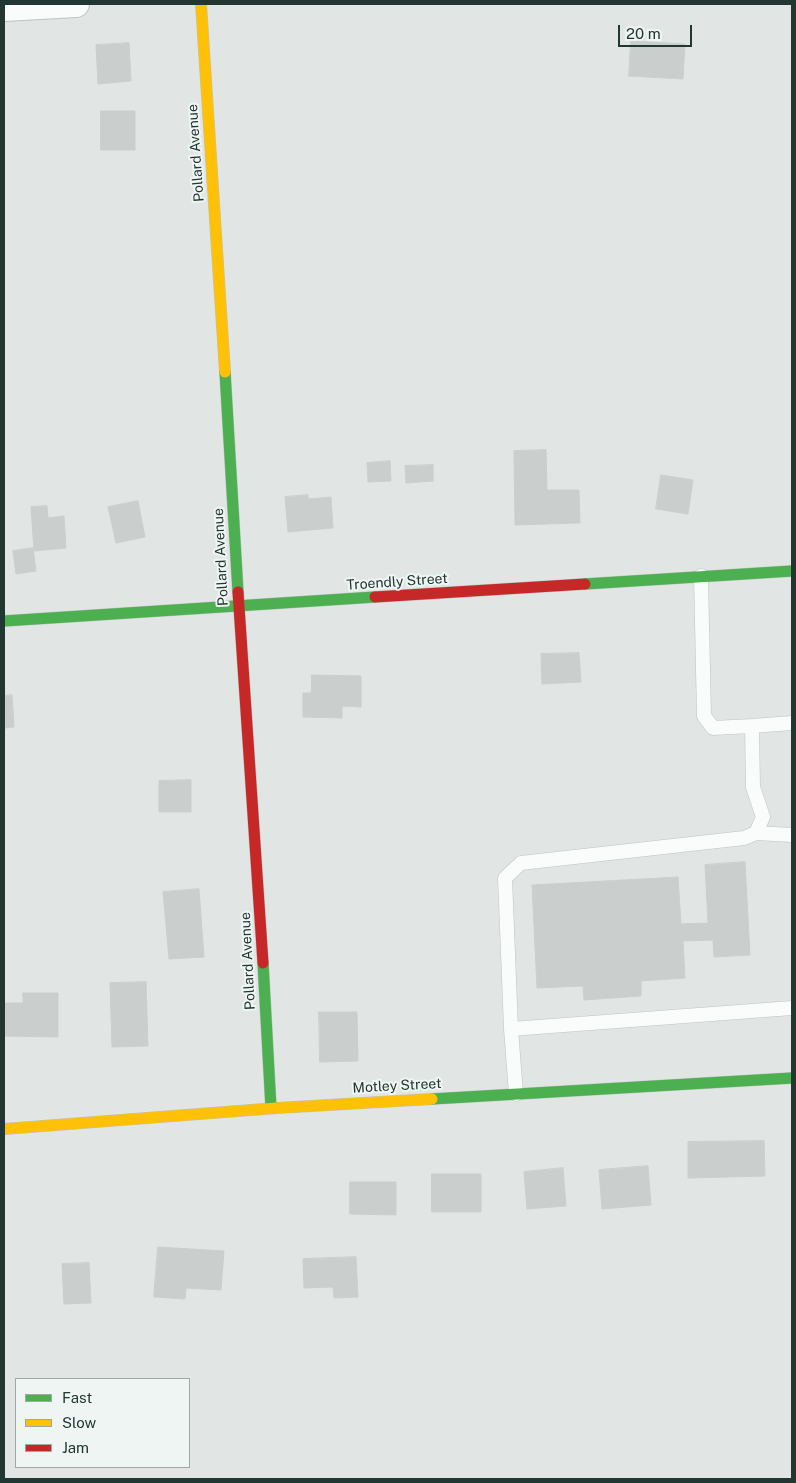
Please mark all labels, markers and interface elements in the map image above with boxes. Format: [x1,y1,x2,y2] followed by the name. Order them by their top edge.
[621,15,695,47] scale bar
[626,25,661,42] text: 20 m
[184,104,208,202] street label: Pollard Avenue
[210,508,232,606] street label: Pollard Avenue
[346,570,448,594] street label: Troendly Street
[237,912,259,1010] street label: Pollard Avenue
[352,1075,442,1097] street label: Motley Street
[15,1378,190,1468] legend
[62,1389,92,1406] text: Fast
[62,1414,96,1431] text: Slow
[62,1439,89,1456] text: Jam

